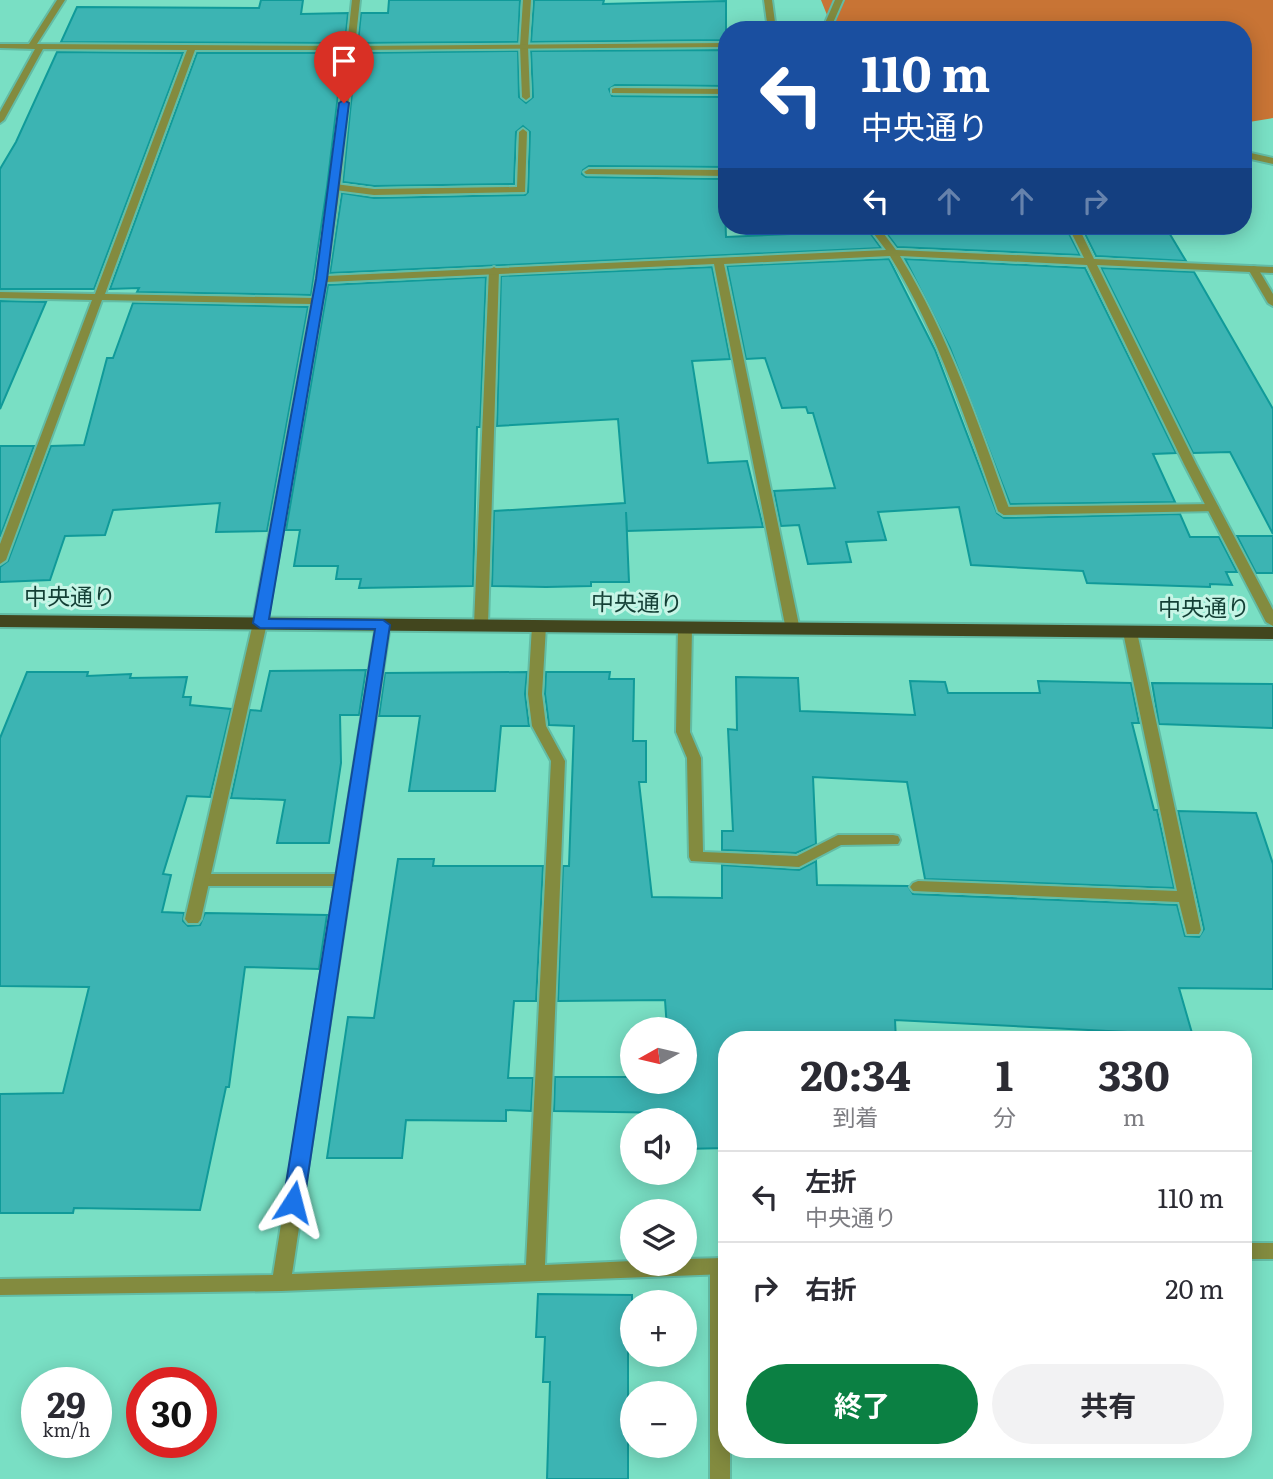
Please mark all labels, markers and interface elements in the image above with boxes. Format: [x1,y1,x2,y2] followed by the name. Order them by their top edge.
[314,31,374,103] pin
[861,34,990,107] text: 110 m
[325,42,363,80] icon: arrive
[746,49,837,140] icon: left
[861,101,989,149] text: 中央通り
[857,182,895,220] icon: left
[930,182,968,220] icon: ahead
[1003,182,1041,220] icon: ahead
[1076,182,1114,220] icon: right
[24,578,116,612] street label: 中央通り
[591,583,683,619] street label: 中央通り
[1158,589,1250,623] street label: 中央通り
[620,1017,696,1094] north arrow
[620,1017,697,1458] map controls
[800,1042,911,1104] text: 20:34
[996,1042,1013,1104] text: 1
[1098,1042,1170,1104] text: 330
[832,1099,878,1133] text: 到着
[993,1099,1016,1133] text: 分
[1123,1099,1145,1133] text: m
[620,1108,697,1185] button: sound
[805,1160,857,1199] text: 左折
[256,1165,330,1239] position arrow
[1157,1177,1224,1216] text: 110 m
[746,1178,784,1216] icon: left
[620,1199,697,1276] button: layers
[805,1199,897,1233] text: 中央通り
[805,1268,857,1307] text: 右折
[1165,1268,1224,1307] text: 20 m
[746,1269,784,1307] icon: right
[620,1290,697,1367] button: +
[746,1364,978,1444] button: 終了
[992,1364,1224,1444] button: 共有
[126,1367,217,1458] speed limit sign: 30
[47,1377,86,1429] text: 29
[620,1381,697,1458] button: −
[43,1416,90,1443] text: km/h

